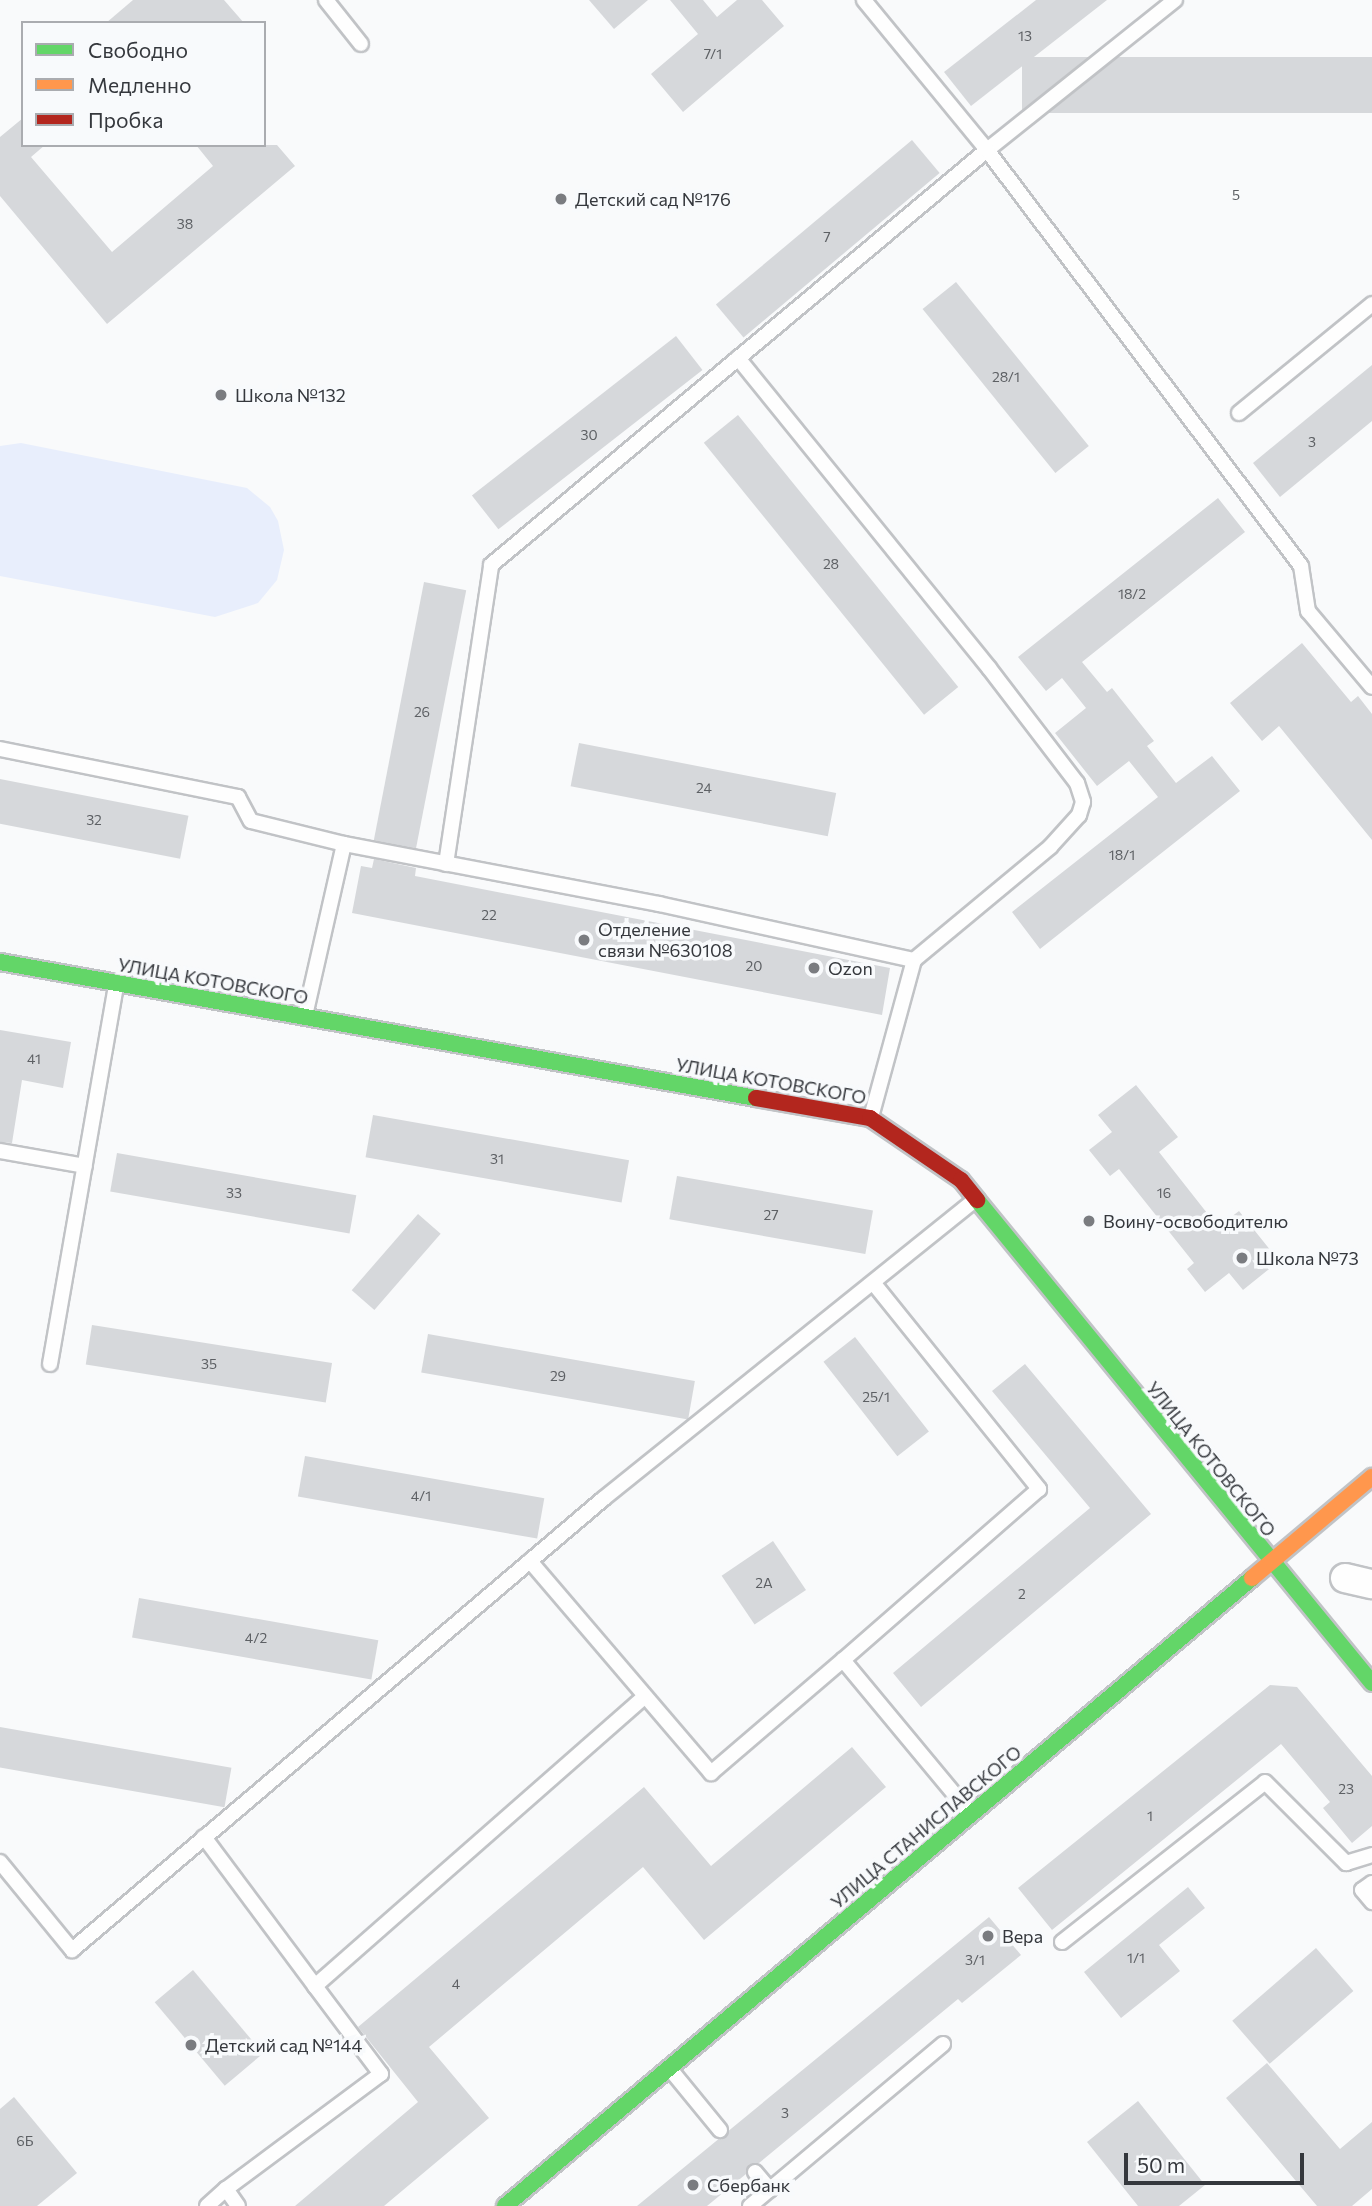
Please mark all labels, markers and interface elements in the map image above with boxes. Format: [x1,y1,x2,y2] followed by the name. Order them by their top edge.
[21,21,266,147] legend
[1018,28,1032,44] house number: 13
[88,37,188,62] text: Свободно
[704,46,722,62] house number: 7/1
[88,72,192,97] text: Медленно
[88,107,163,132] text: Пробка
[1232,187,1240,203] house number: 5
[575,188,731,210] place label: Детский сад №176
[553,191,569,207] marker: Детский сад №176
[177,216,193,232] house number: 38
[823,229,831,245] house number: 7
[992,369,1020,385] house number: 28/1
[235,384,346,406] place label: Школа №132
[213,387,229,403] marker: Школа №132
[580,427,598,443] house number: 30
[1308,434,1316,450] house number: 3
[823,556,839,572] house number: 28
[1118,586,1146,602] house number: 18/2
[414,704,430,720] house number: 26
[696,780,712,796] house number: 24
[86,812,102,828] house number: 32
[1109,847,1135,863] house number: 18/1
[481,907,497,923] house number: 22
[598,919,733,962] place label: Отделение связи №630108
[576,932,592,948] marker: Отделение связи №630108
[116,954,310,1008] street label: УЛИЦА КОТОВСКОГО
[828,957,873,979] place label: Ozon
[746,958,762,974] house number: 20
[806,960,822,976] marker: Ozon
[27,1051,41,1067] house number: 41
[674,1054,868,1108] street label: УЛИЦА КОТОВСКОГО
[490,1151,504,1167] house number: 31
[226,1185,242,1201] house number: 33
[1157,1185,1171,1201] house number: 16
[763,1207,779,1223] house number: 27
[1103,1210,1288,1232] place label: Воину-освободителю
[1081,1213,1097,1229] marker: Воину-освободителю
[1256,1247,1359,1269] place label: Школа №73
[1234,1250,1250,1266] marker: Школа №73
[201,1356,217,1372] house number: 35
[550,1368,566,1384] house number: 29
[1142,1377,1280,1541] street label: УЛИЦА КОТОВСКОГО
[862,1389,890,1405] house number: 25/1
[411,1488,431,1504] house number: 4/1
[755,1575,773,1591] house number: 2А
[1018,1586,1026,1602] house number: 2
[245,1630,267,1646] house number: 4/2
[826,1741,1026,1913] street label: УЛИЦА СТАНИСЛАВСКОГО
[1338,1781,1354,1797] house number: 23
[1147,1808,1153,1824] house number: 1
[1002,1925,1043,1947] place label: Вера
[980,1928,996,1944] marker: Вера
[1127,1950,1145,1966] house number: 1/1
[965,1952,985,1968] house number: 3/1
[452,1976,460,1992] house number: 4
[205,2034,362,2056] place label: Детский сад №144
[183,2037,199,2053] marker: Детский сад №144
[781,2105,789,2121] house number: 3
[16,2133,34,2149] house number: 6Б
[1127,2140,1307,2184] scale bar
[1137,2152,1185,2177] text: 50 m
[707,2174,790,2196] place label: Сбербанк
[685,2177,701,2193] marker: Сбербанк

